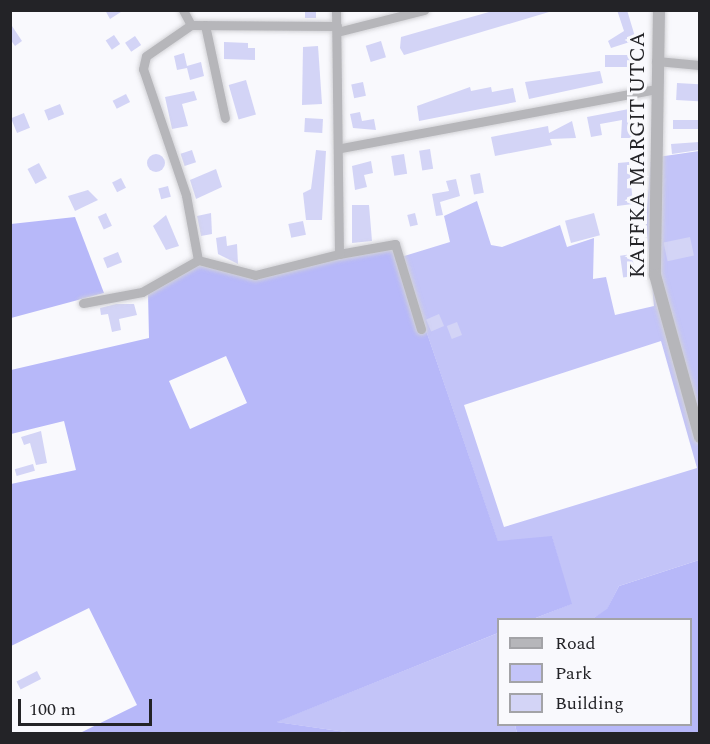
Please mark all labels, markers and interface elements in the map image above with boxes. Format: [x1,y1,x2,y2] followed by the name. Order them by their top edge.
[625,32,651,278] street label: KAFFKA MARGIT UTCA
[497,618,692,726] legend
[555,630,596,657] text: Road
[555,660,592,687] text: Park
[21,687,154,725] scale bar
[555,690,624,717] text: Building
[29,696,76,723] text: 100 m

